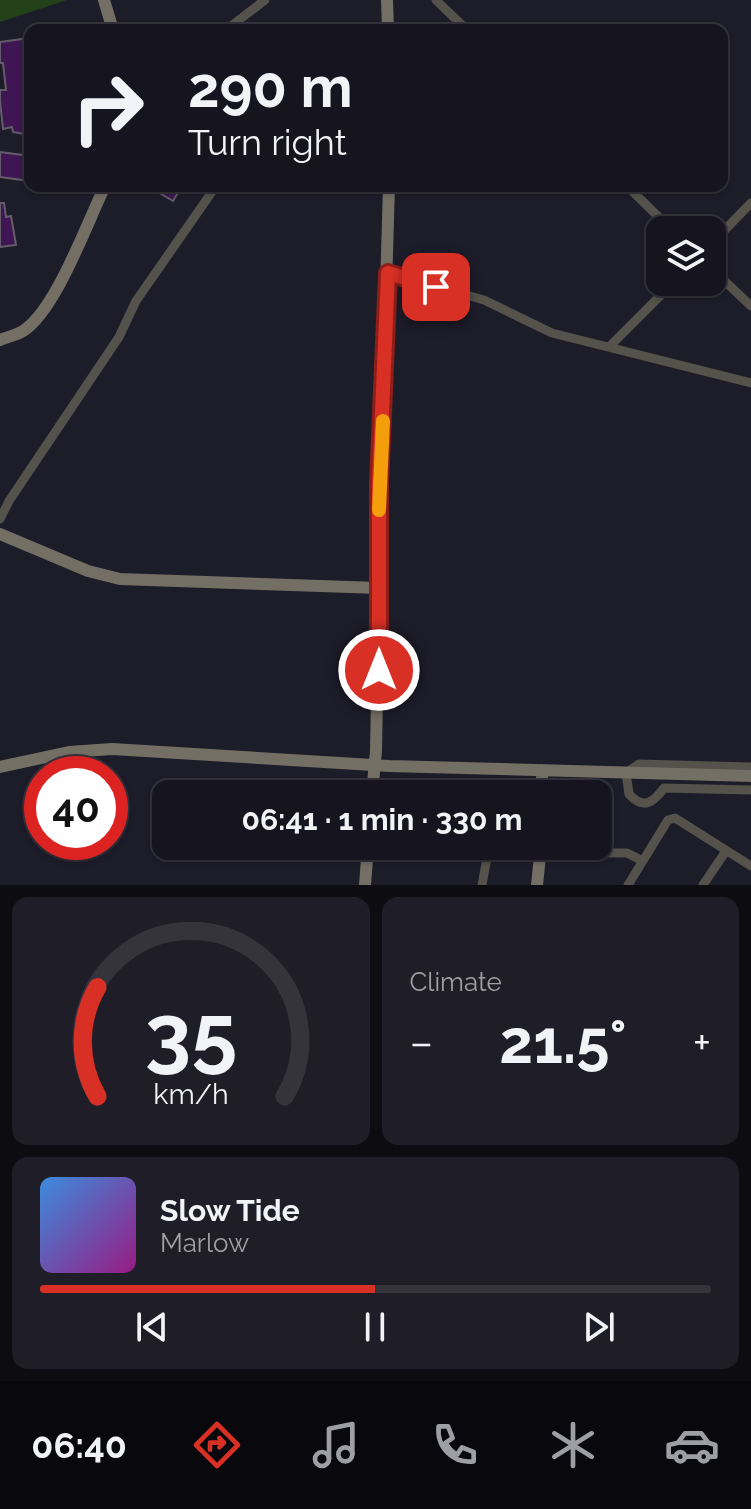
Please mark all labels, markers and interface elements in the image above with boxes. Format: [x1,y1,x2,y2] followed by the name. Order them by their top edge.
[188,54,353,120] text: 290 m
[56,56,160,160] icon: right
[188,121,347,163] text: Turn right
[646,216,726,296] map controls
[646,216,726,296] button: layers
[402,253,470,321] pin
[414,265,458,309] icon: arrive
[337,628,421,712] position arrow
[24,756,128,860] speed limit sign: 40
[241,802,523,837] text: 06:41 · 1 min · 330 m
[410,967,502,997] text: Climate
[144,985,237,1082] text: 35
[499,1007,627,1077] text: 21.5°
[410,1017,433,1068] text: −
[693,1017,711,1068] text: +
[153,1077,228,1111] text: km/h
[160,1193,300,1228] text: Slow Tide
[160,1228,249,1258] text: Marlow
[130,1305,174,1349] icon: previous
[353,1305,397,1349] icon: pause
[577,1305,621,1349] icon: next
[189,1417,245,1473] icon: directions
[308,1417,364,1473] icon: music
[427,1417,483,1473] icon: phone
[545,1417,601,1473] icon: climate
[664,1417,720,1473] icon: car
[31,1424,127,1466] text: 06:40

